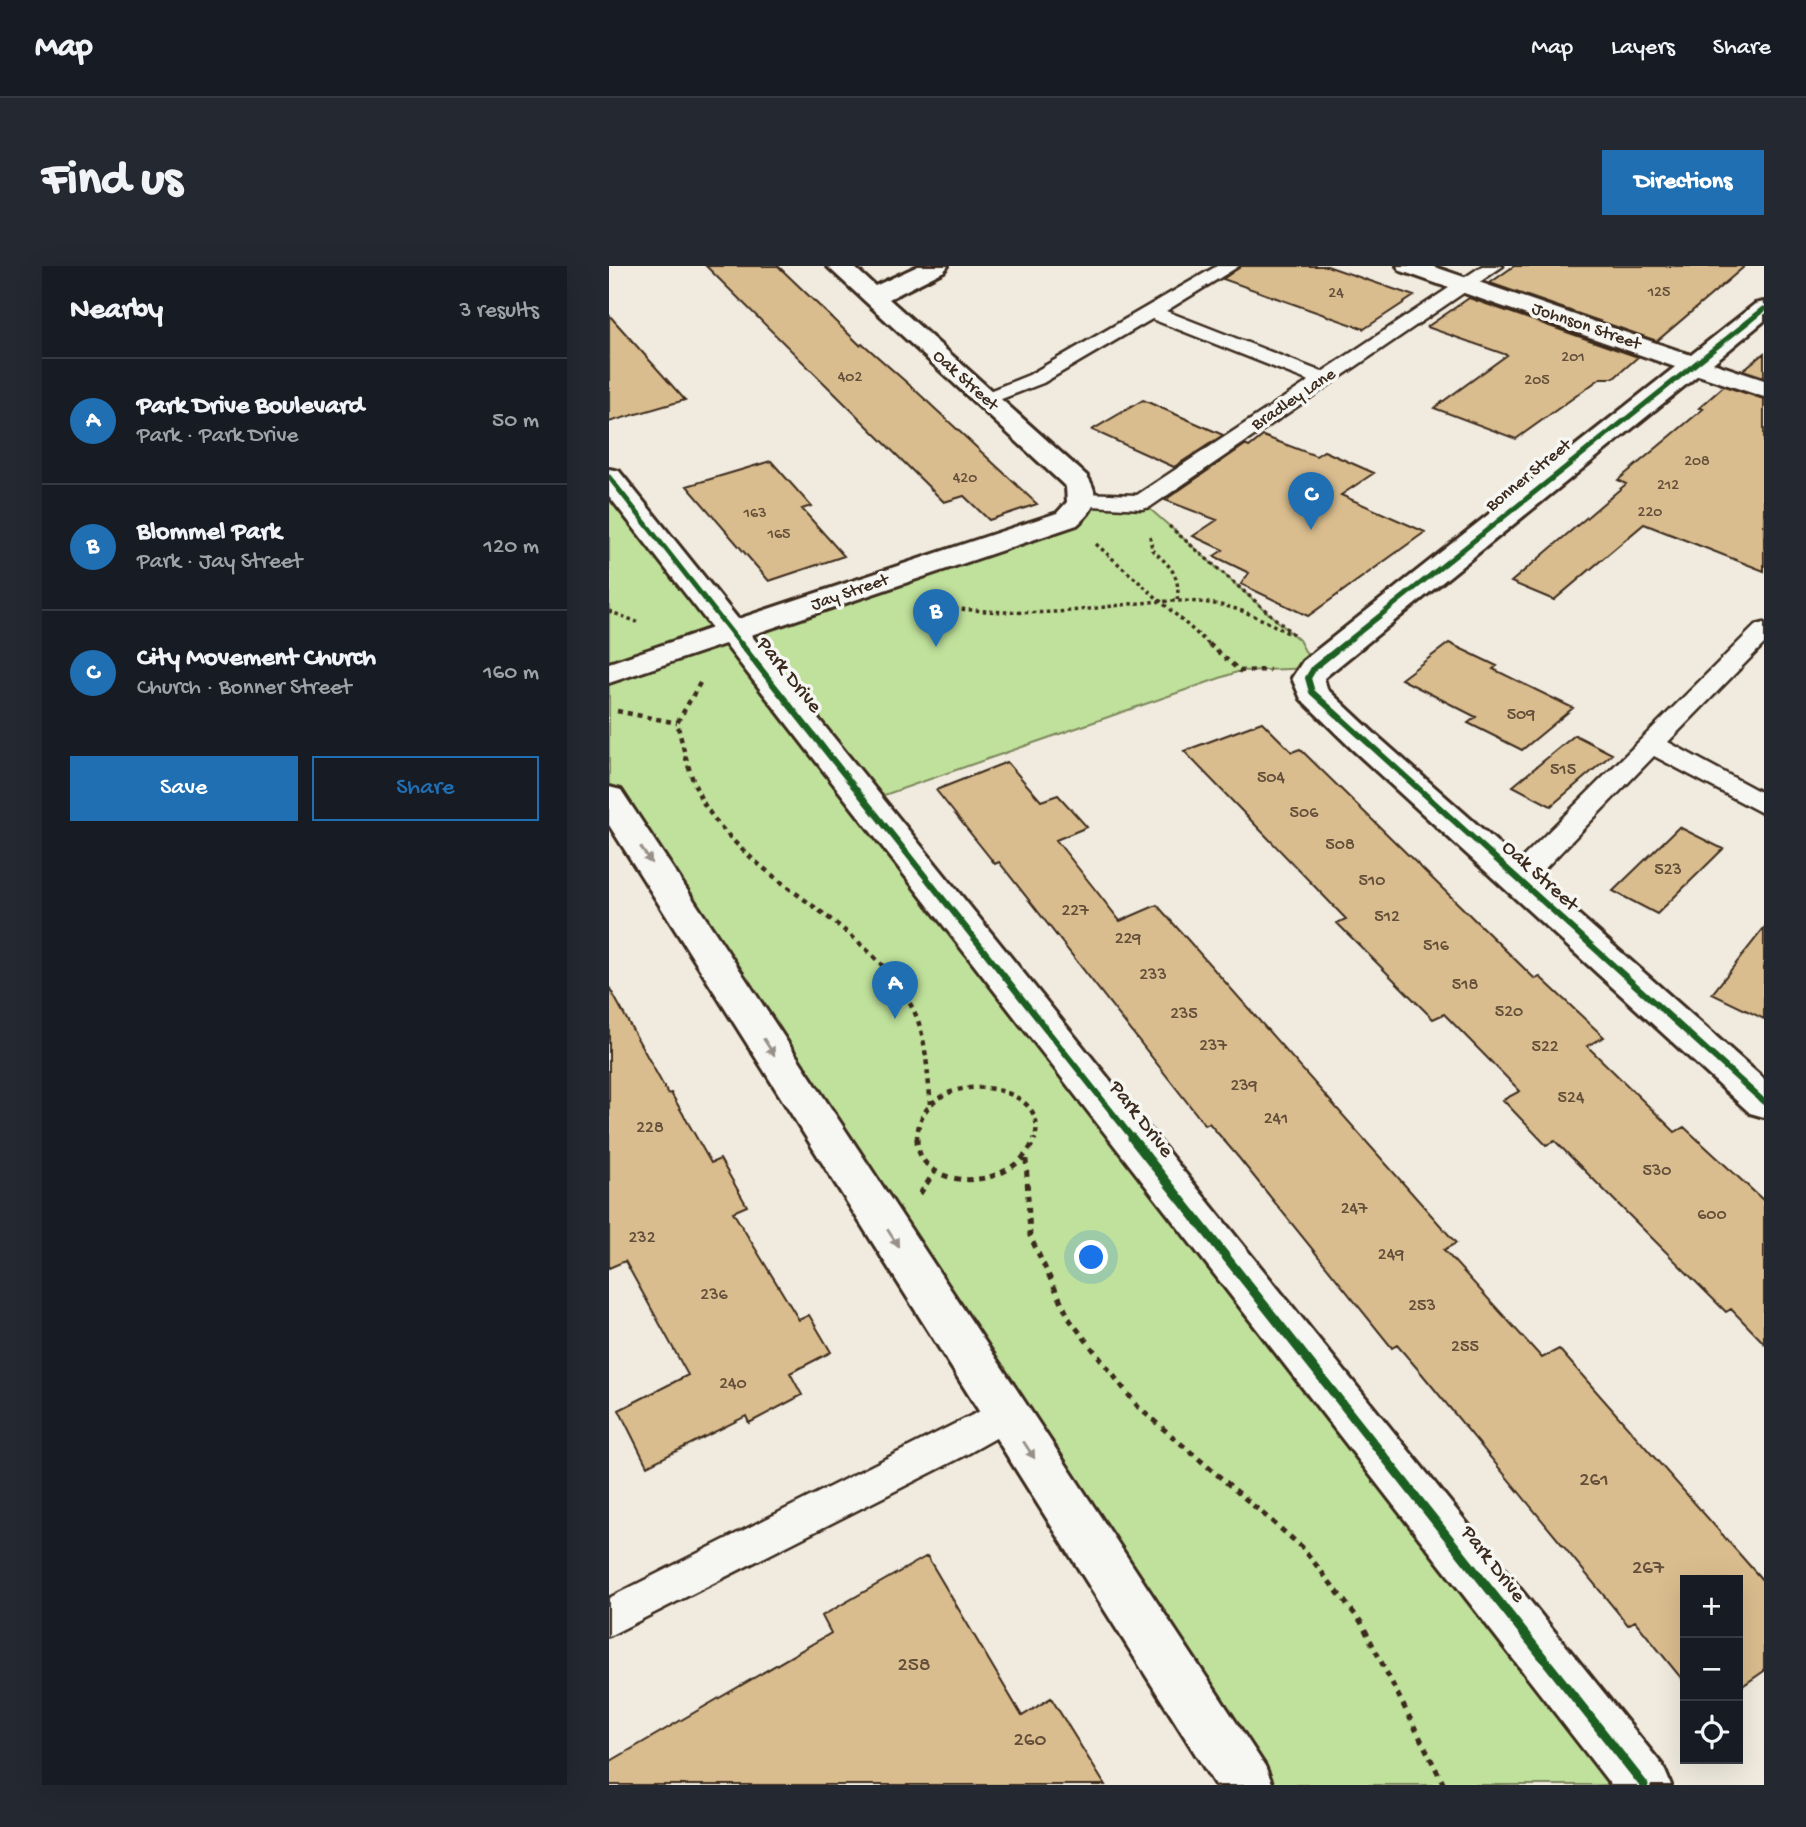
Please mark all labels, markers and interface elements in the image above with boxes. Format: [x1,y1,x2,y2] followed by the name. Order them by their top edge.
[35,29,92,67] text: Map
[1531,34,1573,63] text: Map
[1611,34,1675,63] text: Layers
[1713,34,1771,63] text: Share
[1602,150,1764,215] button: Directions
[42,153,182,211] text: Find us
[1647,284,1670,303] house number: 125
[1328,285,1344,304] house number: 24
[70,294,163,329] text: Nearby
[459,298,539,325] text: 3 results
[1529,299,1645,356] street label: Johnson Street
[928,346,1003,417] street label: Oak Street
[1561,349,1585,368] house number: 201
[1247,364,1341,436] street label: Bradley Lane
[838,369,862,388] house number: 402
[1524,372,1550,391] house number: 205
[137,392,364,423] text: Park Drive Boulevard
[86,408,100,435] text: A
[492,408,539,435] text: 50 m
[137,423,298,450] text: Park · Park Drive
[1481,434,1577,517] street label: Bonner Street
[1684,453,1710,472] house number: 208
[953,470,977,489] house number: 420
[1288,472,1334,530] pin: C
[1657,477,1679,496] house number: 212
[1638,504,1662,523] house number: 220
[743,505,766,524] house number: 163
[137,518,281,549] text: Blommel Park
[767,526,790,545] house number: 165
[87,534,99,561] text: B
[484,534,539,561] text: 120 m
[137,549,302,576] text: Park · Jay Street
[808,569,893,616] street label: Jay Street
[913,589,959,647] pin: B
[749,632,827,720] street label: Park Drive
[137,644,376,675] text: City Movement Church
[87,660,99,687] text: C
[483,660,539,687] text: 160 m
[137,675,351,702] text: Church · Bonner Street
[1507,705,1535,726] house number: 509
[70,756,298,821] button: Save
[312,756,539,821] button: Share
[1550,760,1576,781] house number: 515
[1257,768,1286,789] house number: 504
[1290,803,1319,824] house number: 506
[1325,835,1355,856] house number: 508
[1495,836,1584,920] street label: Oak Street
[639,846,652,865] one-way arrow
[1654,860,1682,881] house number: 523
[1359,871,1385,892] house number: 510
[1061,901,1089,922] house number: 227
[1374,907,1400,928] house number: 512
[1115,929,1141,950] house number: 229
[1423,936,1450,957] house number: 516
[872,961,918,1019] pin: A
[1139,965,1167,986] house number: 233
[1452,975,1478,996] house number: 518
[1495,1002,1523,1023] house number: 520
[1170,1004,1198,1025] house number: 235
[1199,1036,1227,1057] house number: 237
[763,1037,776,1056] one-way arrow
[1531,1037,1559,1058] house number: 522
[1102,1076,1179,1164] street label: Park Drive
[1230,1076,1258,1097] house number: 239
[1558,1088,1585,1109] house number: 524
[1264,1109,1288,1130] house number: 241
[636,1118,664,1139] house number: 228
[1642,1161,1672,1182] house number: 530
[1341,1199,1368,1220] house number: 247
[1697,1205,1727,1226] house number: 600
[629,1228,656,1249] house number: 232
[886,1228,899,1247] one-way arrow
[1074,1240,1108,1274] your location
[1378,1245,1404,1266] house number: 249
[700,1285,729,1306] house number: 236
[1408,1296,1436,1317] house number: 253
[1451,1337,1479,1358] house number: 255
[719,1374,747,1395] house number: 240
[1023,1440,1036,1459] one-way arrow
[1579,1469,1609,1494] house number: 261
[1454,1521,1531,1609] street label: Park Drive
[1632,1557,1665,1582] house number: 267
[1680,1575,1743,1764] map controls
[1680,1575,1743,1638] button: +
[1680,1638,1743,1701] button: −
[898,1654,930,1679] house number: 258
[1680,1701,1743,1764] button: locate
[1014,1729,1047,1754] house number: 260

